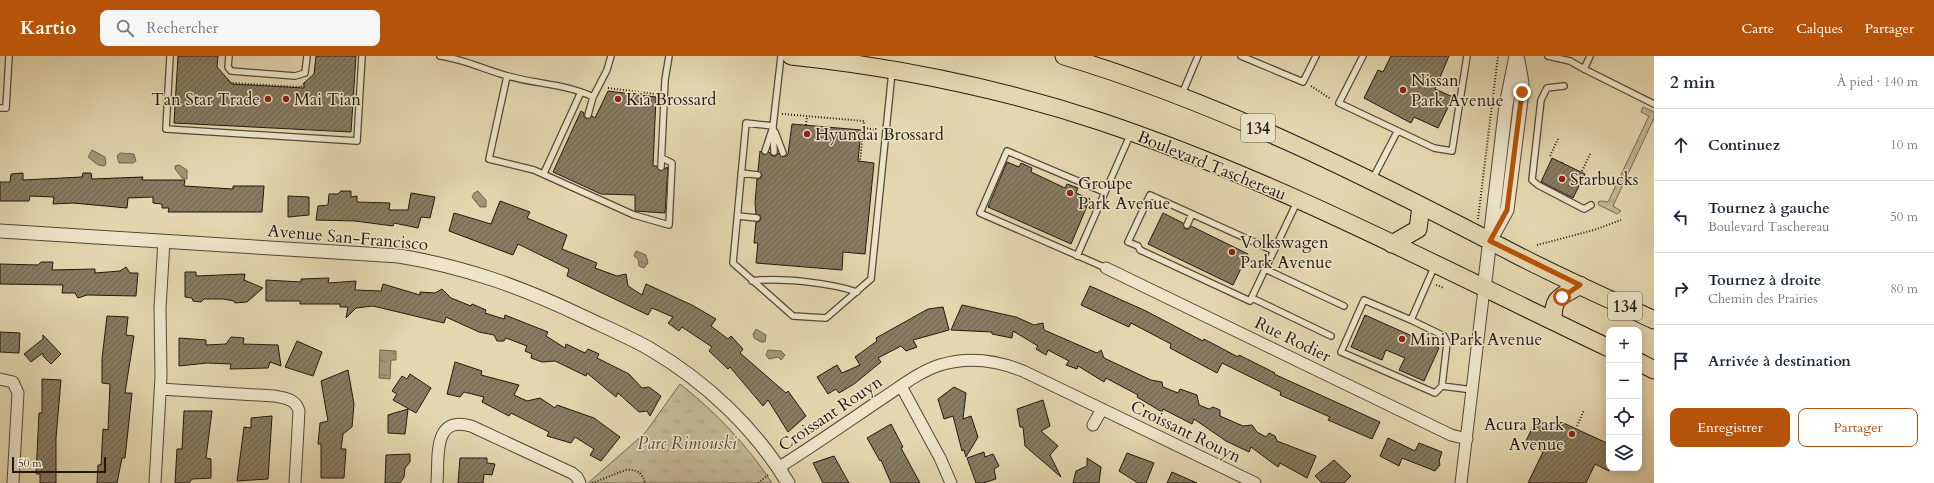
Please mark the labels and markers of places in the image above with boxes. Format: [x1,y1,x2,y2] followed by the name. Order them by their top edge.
[1411,69,1503,112] place label: Nissan Park Avenue
[1398,85,1408,95] marker: Nissan Park Avenue
[151,88,260,111] place label: Tan Star Trade
[294,88,361,111] place label: Mai Tian
[626,88,716,111] place label: Kia Brossard
[263,94,273,104] marker: Tan Star Trade
[281,94,291,104] marker: Mai Tian
[613,94,623,104] marker: Kia Brossard
[815,123,944,146] place label: Hyundai Brossard
[802,129,812,139] marker: Hyundai Brossard
[1570,168,1639,191] place label: Starbucks
[1078,172,1170,215] place label: Groupe Park Avenue
[1557,174,1567,184] marker: Starbucks
[1065,188,1075,198] marker: Groupe Park Avenue
[1240,231,1332,274] place label: Volkswagen Park Avenue
[1227,247,1237,257] marker: Volkswagen Park Avenue
[1410,328,1542,351] place label: Mini Park Avenue
[1397,334,1407,344] marker: Mini Park Avenue
[1484,413,1565,456] place label: Acura Park Avenue
[1567,429,1577,439] marker: Acura Park Avenue

